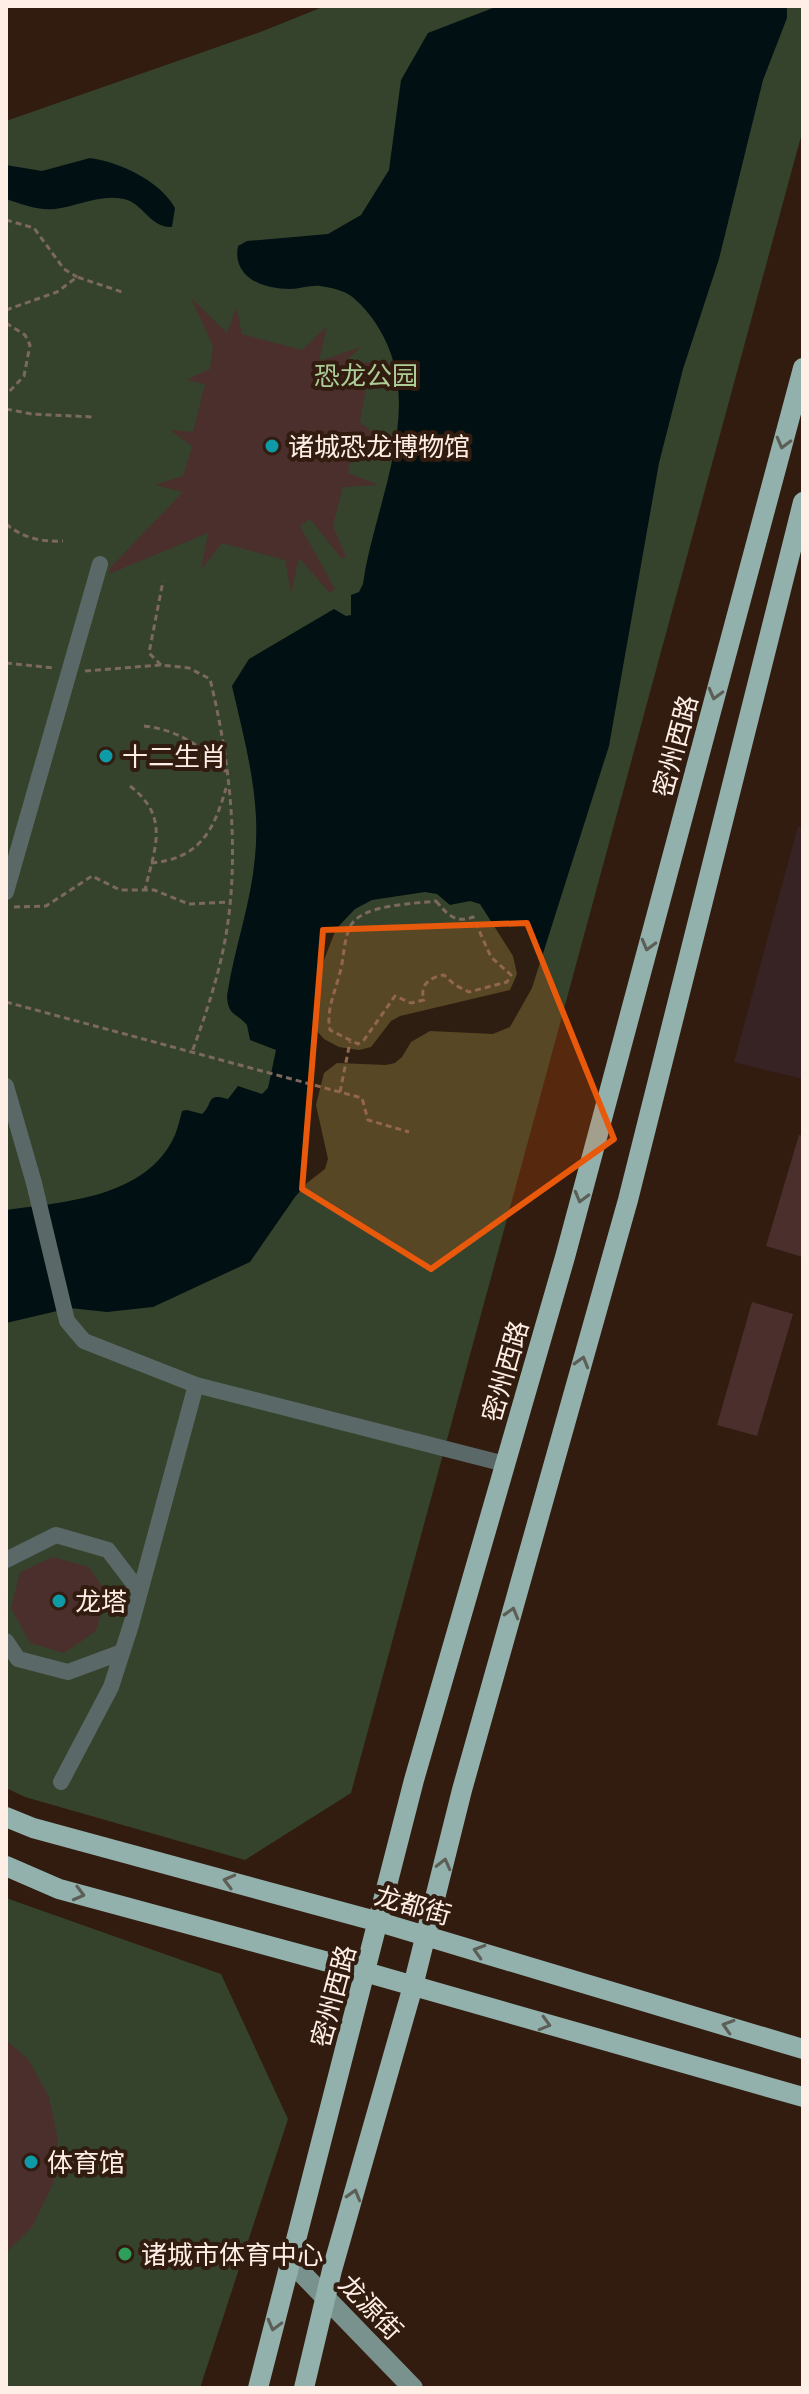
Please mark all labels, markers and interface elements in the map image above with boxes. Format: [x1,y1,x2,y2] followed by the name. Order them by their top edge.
[314,360,418,391] park label: 恐龙公园
[288,431,470,462] place label: 诸城恐龙博物馆
[775,436,792,450] one-way arrow
[263,437,281,455] marker: 诸城恐龙博物馆
[708,687,725,701] one-way arrow
[647,692,703,800] street label: 密州西路
[122,741,226,772] place label: 十二生肖
[97,747,115,765] marker: 十二生肖
[641,938,657,952] one-way arrow
[573,1189,590,1203] one-way arrow
[476,1317,534,1425] street label: 密州西路
[573,1356,590,1370] one-way arrow
[75,1586,127,1617] place label: 龙塔
[50,1592,68,1610] marker: 龙塔
[503,1606,519,1620] one-way arrow
[435,1857,452,1871] one-way arrow
[223,1874,237,1890] one-way arrow
[371,1879,455,1931] street label: 龙都街
[71,1885,85,1901] one-way arrow
[305,1942,361,2050] street label: 密州西路
[473,1944,487,1960] one-way arrow
[538,2015,552,2031] one-way arrow
[722,2019,736,2035] one-way arrow
[47,2147,125,2178] place label: 体育馆
[22,2153,40,2171] marker: 体育馆
[345,2189,361,2203] one-way arrow
[141,2239,323,2270] place label: 诸城市体育中心
[116,2245,134,2263] marker: 诸城市体育中心
[333,2268,409,2346] street label: 龙源街
[267,2318,284,2331] one-way arrow

